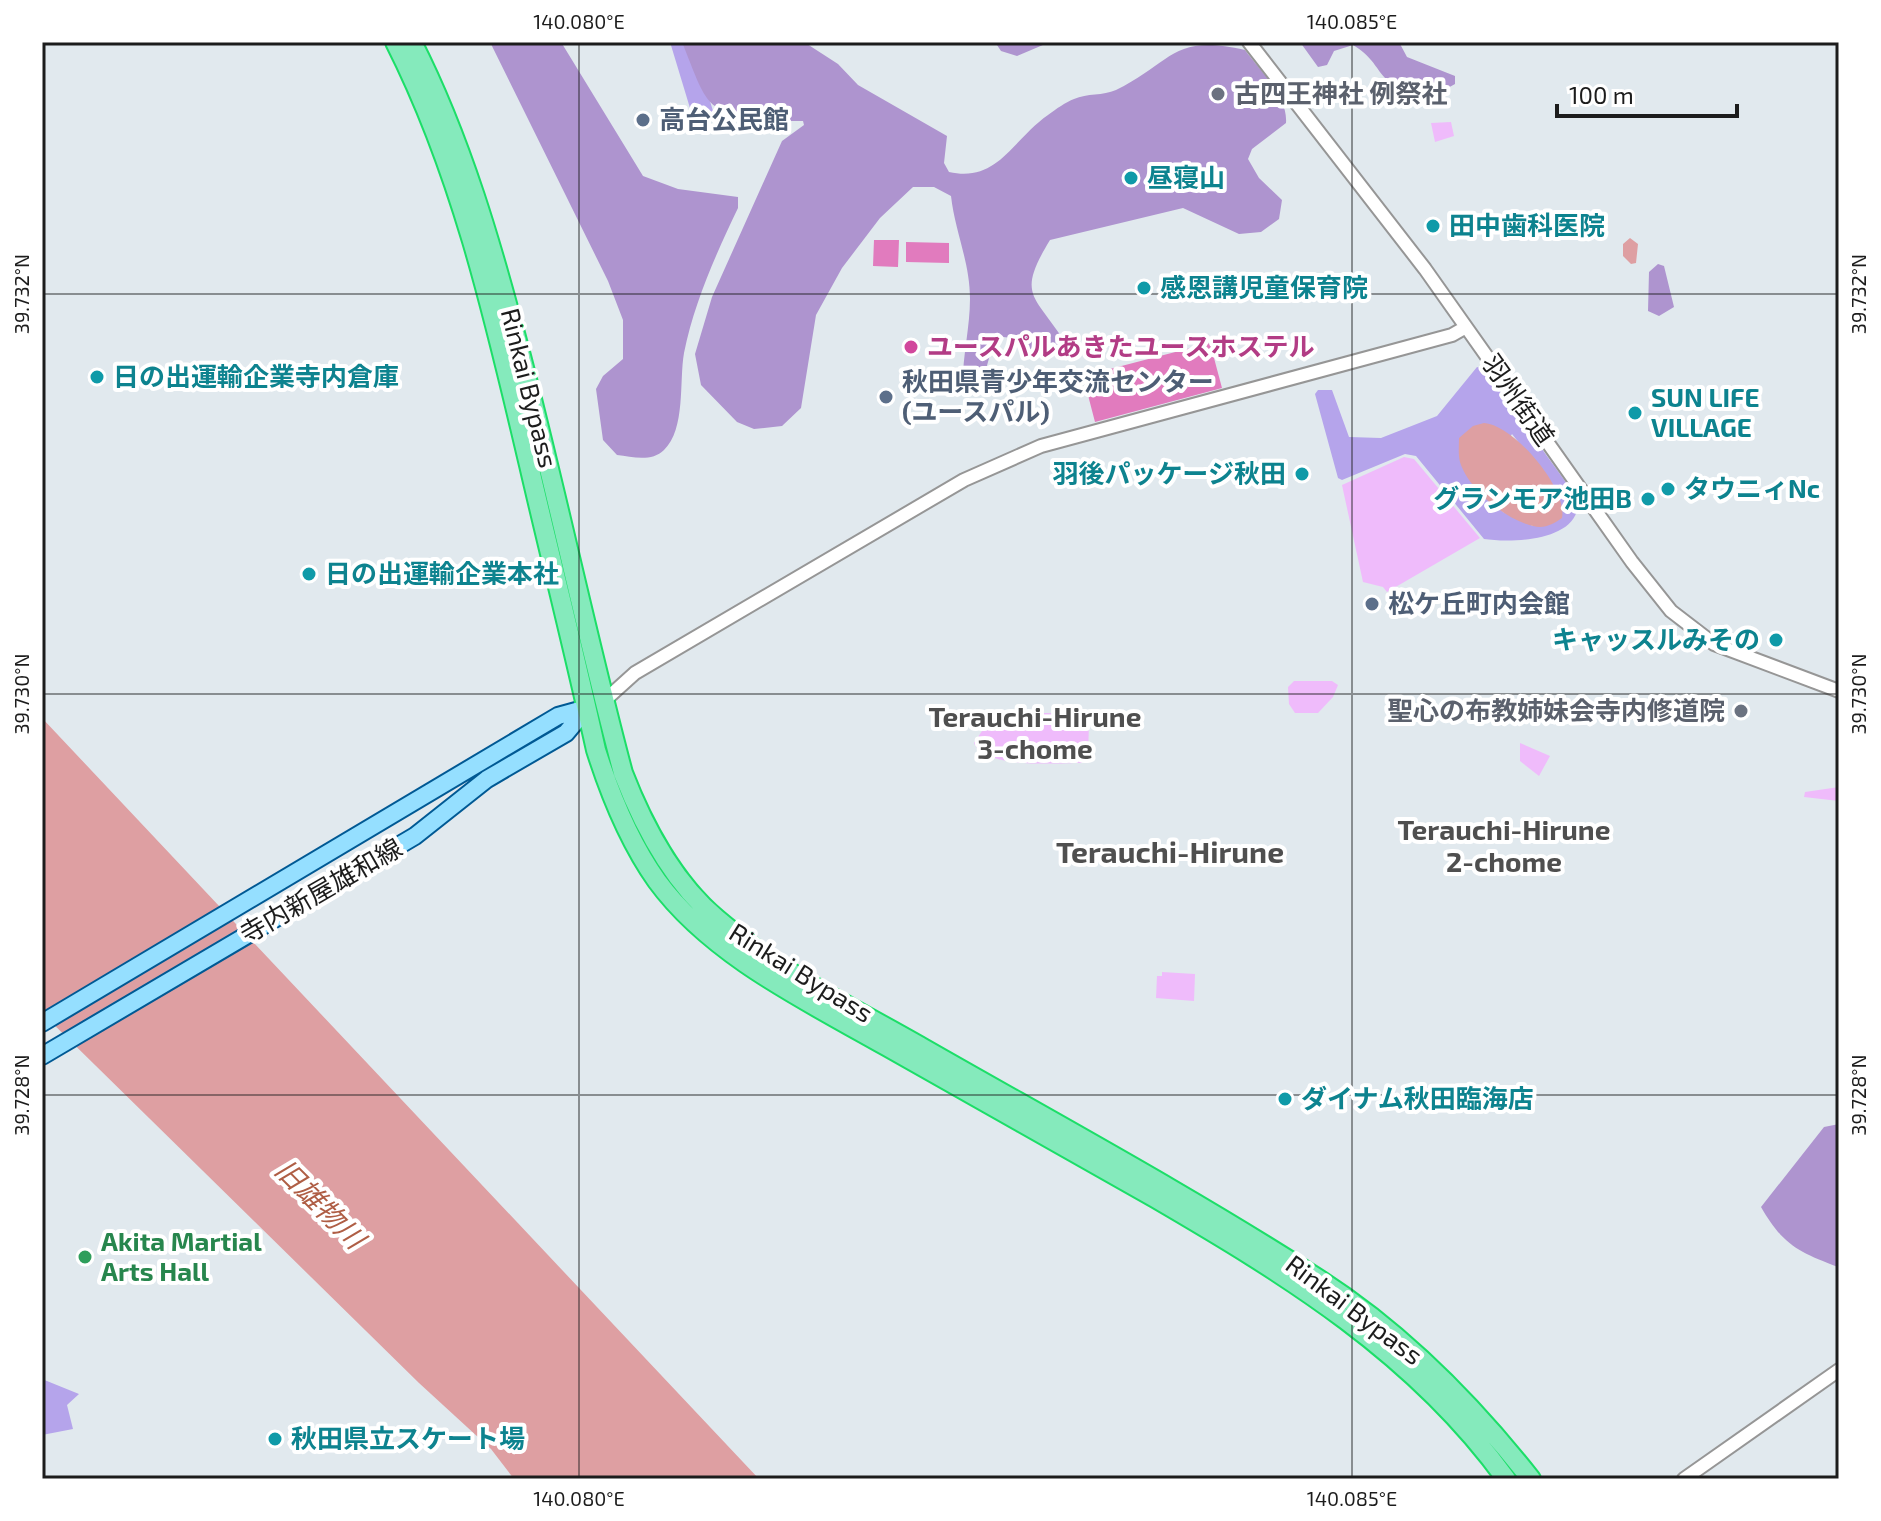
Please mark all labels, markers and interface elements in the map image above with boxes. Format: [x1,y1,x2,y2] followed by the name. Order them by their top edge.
[533,9,625,33] text: 140.080°E
[1307,9,1397,33] text: 140.085°E
[1557,68,1737,118] scale bar
[1234,77,1448,108] place label: 古四王神社 例祭社
[1569,80,1634,109] text: 100 m
[1209,85,1227,103] marker: 古四王神社 例祭社
[659,103,789,134] place label: 高台公民館
[634,111,652,129] marker: 高台公民館
[1147,161,1225,192] place label: 昼寝山
[1122,169,1140,187] marker: 昼寝山
[1449,209,1605,240] place label: 田中歯科医院
[1424,217,1442,235] marker: 田中歯科医院
[9,254,33,334] text: 39.732°N
[1846,254,1870,334] text: 39.732°N
[1160,271,1368,302] place label: 感恩講児童保育院
[1135,279,1153,297] marker: 感恩講児童保育院
[496,305,565,470] street label: Rinkai Bypass
[927,330,1314,361] place label: ユースパルあきたユースホステル
[902,338,920,356] marker: ユースパルあきたユースホステル
[1477,348,1562,451] street label: 羽州街道
[113,360,399,391] place label: 日の出運輸企業寺内倉庫
[902,365,1214,426] place label: 秋田県青少年交流センター (ユースパル)
[88,368,106,386] marker: 日の出運輸企業寺内倉庫
[1651,381,1760,442] place label: SUN LIFE VILLAGE
[877,388,895,406] marker: 秋田県青少年交流センター (ユースパル)
[1626,404,1644,422] marker: SUN LIFE VILLAGE
[1053,457,1286,488] place label: 羽後パッケージ秋田
[1293,465,1311,483] marker: 羽後パッケージ秋田
[1684,472,1820,503] place label: タウニィNc
[1659,480,1677,498] marker: タウニィNc
[1433,482,1632,513] place label: グランモア池田B
[1639,490,1657,508] marker: グランモア池田B
[325,557,559,588] place label: 日の出運輸企業本社
[300,565,318,583] marker: 日の出運輸企業本社
[1388,587,1570,618] place label: 松ケ丘町内会館
[1363,595,1381,613] marker: 松ケ丘町内会館
[1552,623,1760,654] place label: キャッスルみその
[1767,631,1785,649] marker: キャッスルみその
[9,653,33,735] text: 39.730°N
[1846,653,1870,735] text: 39.730°N
[1387,694,1725,725] place label: 聖心の布教姉妹会寺内修道院
[929,699,1141,765] district label: Terauchi-Hirune 3-chome
[1732,702,1750,720] marker: 聖心の布教姉妹会寺内修道院
[1398,812,1610,878] district label: Terauchi-Hirune 2-chome
[234,831,407,949] street label: 寺内新屋雄和線
[1056,833,1284,869] district label: Terauchi-Hirune
[724,915,879,1028] street label: Rinkai Bypass
[9,1054,33,1136] text: 39.728°N
[1846,1054,1870,1136] text: 39.728°N
[1301,1082,1534,1113] place label: ダイナム秋田臨海店
[1276,1090,1294,1108] marker: ダイナム秋田臨海店
[269,1152,374,1257] water label: 旧雄物川
[101,1225,262,1286] place label: Akita Martial Arts Hall
[1280,1247,1429,1370] street label: Rinkai Bypass
[76,1248,94,1266] marker: Akita Martial Arts Hall
[291,1422,525,1453] place label: 秋田県立スケート場
[266,1430,284,1448] marker: 秋田県立スケート場
[533,1486,625,1510] text: 140.080°E
[1307,1486,1397,1510] text: 140.085°E

